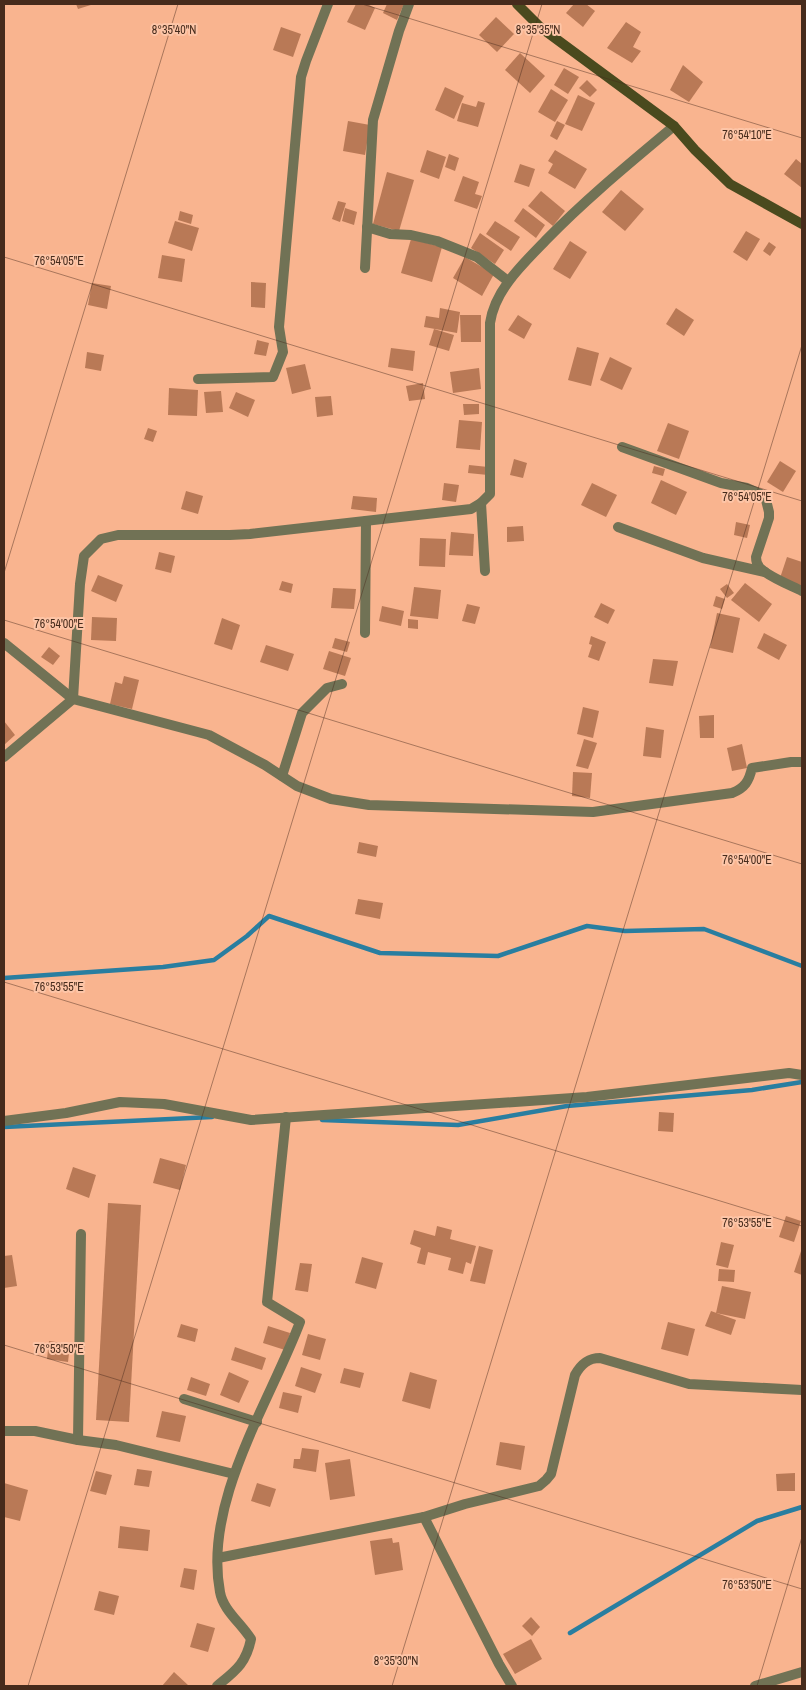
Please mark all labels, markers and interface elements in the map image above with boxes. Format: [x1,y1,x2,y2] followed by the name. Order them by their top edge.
[152,22,196,38] text: 8°35'40"N
[516,22,560,38] text: 8°35'35"N
[722,127,772,143] text: 76°54'10"E
[34,253,84,269] text: 76°54'05"E
[722,489,772,505] text: 76°54'05"E
[34,616,84,632] text: 76°54'00"E
[722,852,772,868] text: 76°54'00"E
[34,979,84,995] text: 76°53'55"E
[722,1215,772,1231] text: 76°53'55"E
[34,1341,84,1357] text: 76°53'50"E
[722,1577,772,1593] text: 76°53'50"E
[374,1653,418,1669] text: 8°35'30"N

